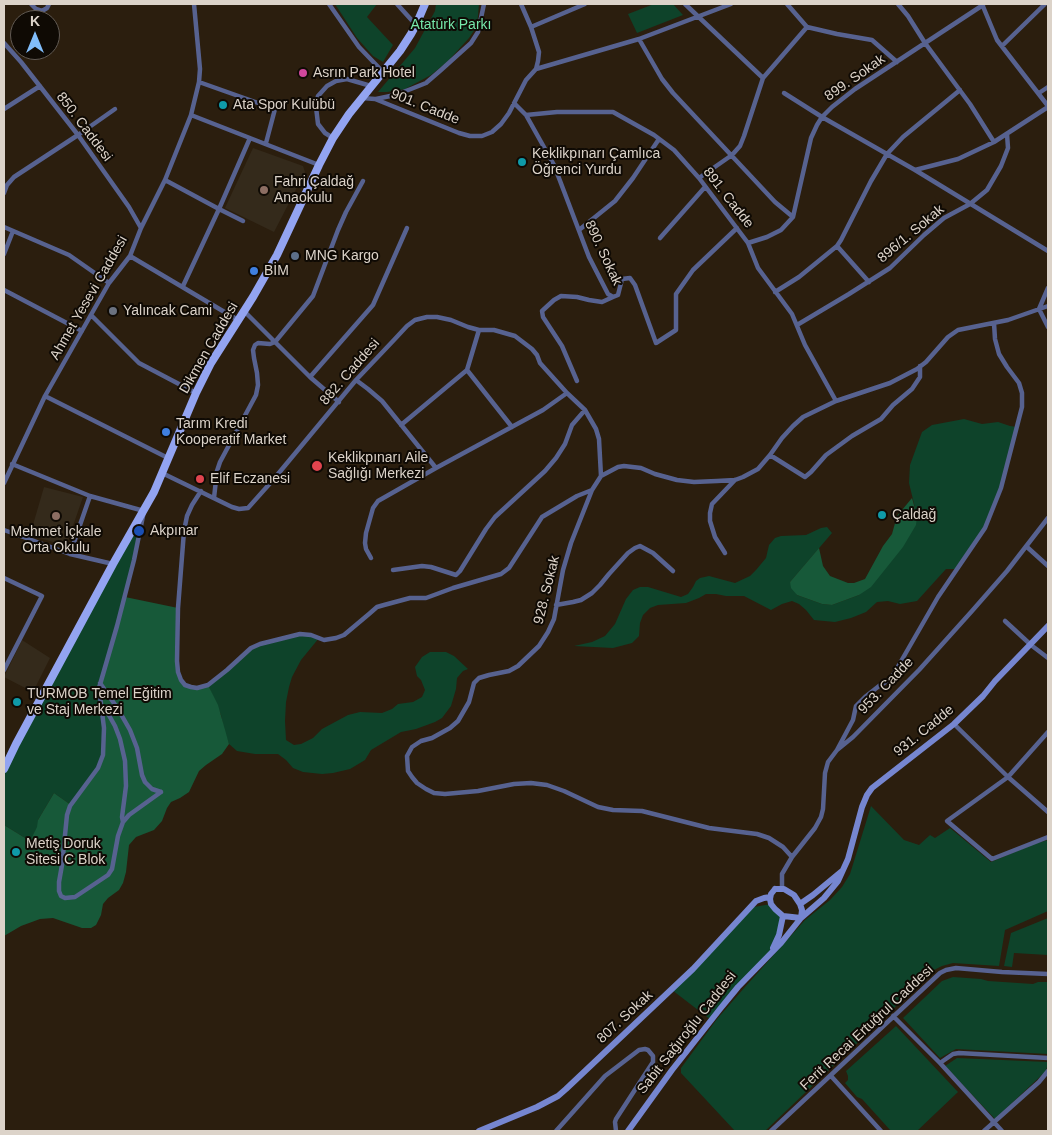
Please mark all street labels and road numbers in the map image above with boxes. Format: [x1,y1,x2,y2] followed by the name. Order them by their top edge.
[821,51,889,105] street label: 899. Sokak
[388,86,462,128] street label: 901. Cadde
[52,89,116,165] street label: 850. Caddesi
[699,164,757,232] street label: 891. Cadde
[874,201,948,267] street label: 896/1. Sokak
[581,218,625,288] street label: 890. Sokak
[47,233,131,363] street label: Ahmet Yesevi Caddesi
[176,299,242,397] street label: Dikmen Caddesi
[317,335,383,409] street label: 882. Caddesi
[530,554,564,626] street label: 928. Sokak
[855,654,917,718] street label: 953. Cadde
[891,702,957,760] street label: 931. Cadde
[797,962,937,1094] street label: Ferit Recai Ertuğrul Caddesi
[634,968,740,1098] street label: Sabit Sağıroğlu Caddesi
[594,987,656,1047] street label: 807. Sokak

